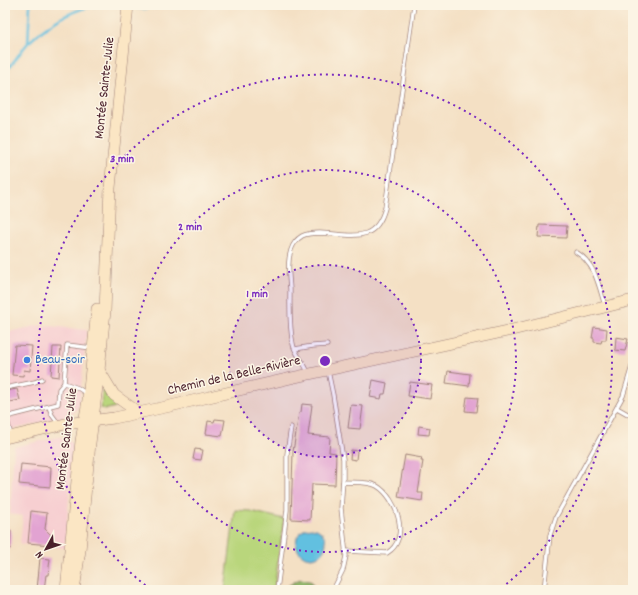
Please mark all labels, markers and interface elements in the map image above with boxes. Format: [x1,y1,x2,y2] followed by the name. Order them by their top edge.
[90,36,120,140] street label: Montée Sainte-Julie
[110,151,134,168] text: 3 min
[178,219,202,236] text: 2 min
[246,286,268,303] text: 1 min
[35,350,86,370] place label: Beau-soir
[166,351,302,401] street label: Chemin de la Belle-Rivière
[318,354,332,368] centre of rings
[22,355,32,365] marker: Beau-soir
[51,387,83,491] street label: Montée Sainte-Julie
[26,529,66,569] north arrow
[32,546,48,561] text: N

